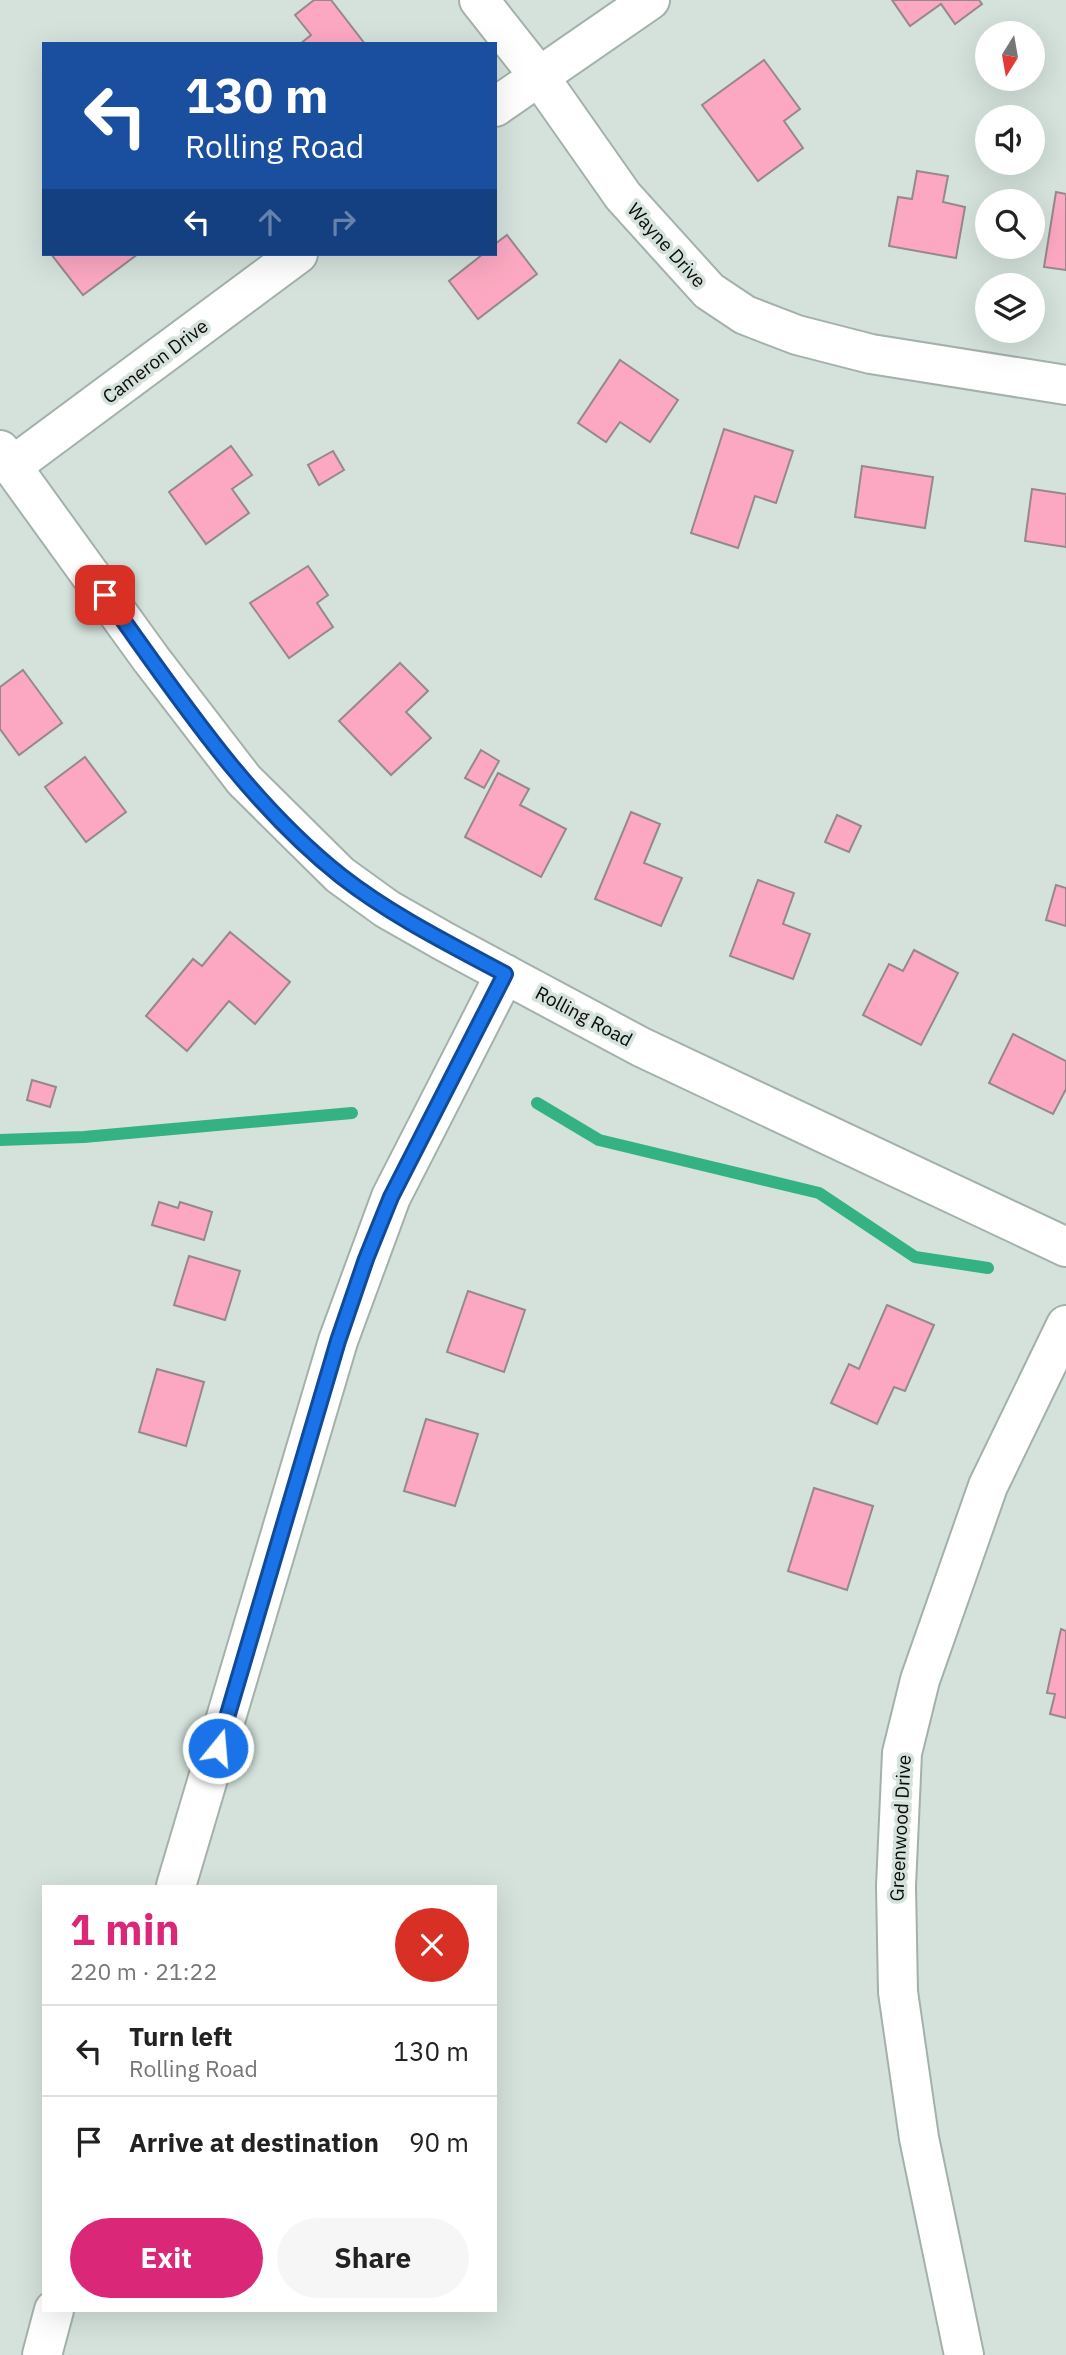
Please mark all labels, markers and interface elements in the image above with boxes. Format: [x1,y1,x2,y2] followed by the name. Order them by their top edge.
[975,21,1045,91] north arrow
[975,21,1045,343] map controls
[185,63,329,126] text: 130 m
[70,70,161,161] icon: left
[975,105,1045,175] button: sound
[185,125,364,167] text: Rolling Road
[975,189,1045,259] button: search
[623,198,711,292] street label: Wayne Drive
[178,203,216,241] icon: left
[251,203,289,241] icon: ahead
[324,203,362,241] icon: right
[975,273,1045,343] button: layers
[98,314,212,408] street label: Cameron Drive
[75,565,135,625] pin
[86,576,124,614] icon: arrive
[531,980,637,1052] street label: Rolling Road
[181,1711,255,1785] position arrow
[884,1754,916,1902] street label: Greenwood Drive
[70,1902,180,1957] text: 1 min
[395,1908,469,1982] button: close
[70,1956,217,1986] text: 220 m · 21:22
[129,2019,232,2053] text: Turn left
[70,2032,108,2070] icon: left
[393,2034,469,2068] text: 130 m
[129,2053,258,2083] text: Rolling Road
[70,2123,108,2161] icon: arrive
[129,2125,379,2159] text: Arrive at destination
[409,2125,469,2159] text: 90 m
[70,2218,263,2298] button: Exit
[277,2218,469,2298] button: Share

